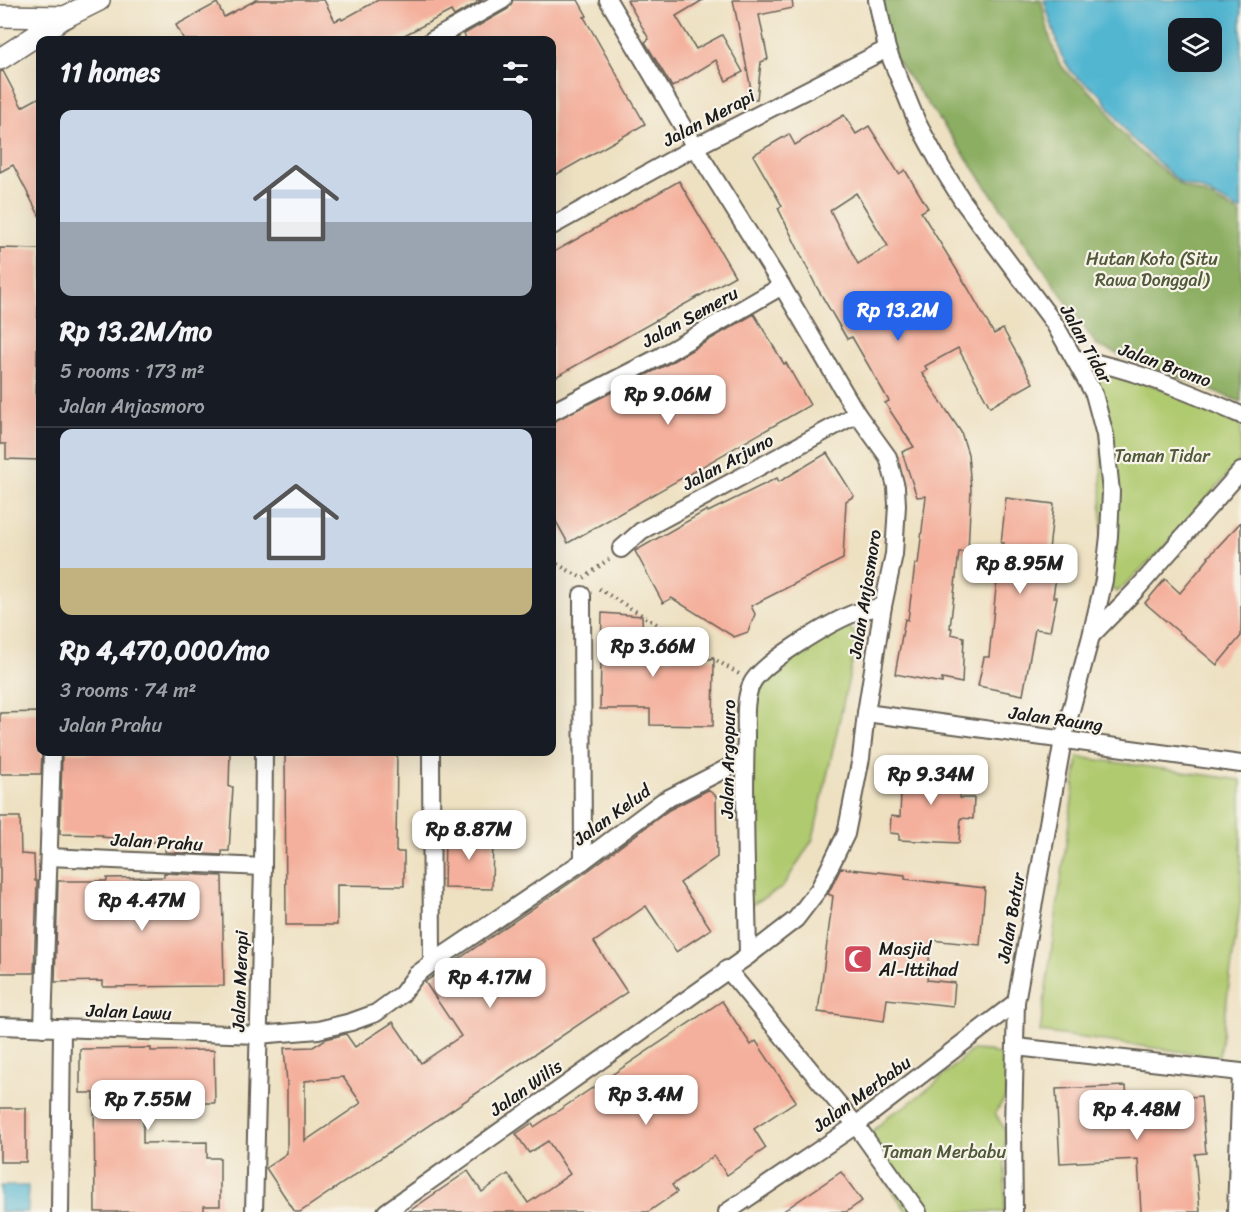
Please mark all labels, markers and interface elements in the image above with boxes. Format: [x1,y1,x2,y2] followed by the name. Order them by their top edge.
[1168,18,1222,72] map controls
[1168,18,1222,72] button: layers
[60,49,160,95] text: 11 homes
[499,56,532,89] icon: filters
[656,80,762,156] street label: Jalan Merapi
[242,149,350,257] icon: home
[1086,243,1218,296] park label: Hutan Kota (Situ Rawa Donggal)
[635,277,744,357] street label: Jalan Semeru
[836,291,960,342] pin: Rp 13.2M
[857,293,939,328] text: Rp 13.2M
[1051,298,1122,391] street label: Jalan Tidar
[60,308,212,354] text: Rp 13.2M/mo
[1113,333,1216,397] street label: Jalan Bromo
[60,354,205,389] text: 5 rooms · 173 m²
[606,375,730,426] pin: Rp 9.06M
[625,377,711,412] text: Rp 9.06M
[60,389,205,424] text: Jalan Anjasmoro
[676,425,779,500] street label: Jalan Arjuno
[1114,440,1211,472] park label: Taman Tidar
[242,468,350,576] icon: home
[839,527,891,662] street label: Jalan Anjasmoro
[958,544,1082,595] pin: Rp 8.95M
[977,546,1063,581] text: Rp 8.95M
[60,627,269,673] text: Rp 4,470,000/mo
[591,627,715,678] pin: Rp 3.66M
[611,629,695,664] text: Rp 3.66M
[60,673,196,708] text: 3 rooms · 74 m²
[1006,696,1105,741] street label: Jalan Raung
[711,699,745,820] street label: Jalan Argopuro
[60,708,162,743] text: Jalan Prahu
[869,755,993,806] pin: Rp 9.34M
[888,757,974,792] text: Rp 9.34M
[565,775,659,855] street label: Jalan Kelud
[407,810,531,861] pin: Rp 8.87M
[426,812,512,847] text: Rp 8.87M
[109,824,204,860] street label: Jalan Prahu
[987,869,1035,967] street label: Jalan Batur
[80,881,204,932] pin: Rp 4.47M
[99,883,185,918] text: Rp 4.47M
[222,929,258,1033] street label: Jalan Merapi
[878,933,959,986] place label: Masjid Al-Ittihad
[842,943,874,975] mosque icon: Masjid Al-Ittihad
[428,958,552,1009] pin: Rp 4.17M
[449,960,531,995] text: Rp 4.17M
[85,994,173,1029] street label: Jalan Lawu
[805,1047,918,1142] street label: Jalan Merbabu
[482,1051,570,1126] street label: Jalan Wilis
[591,1075,701,1126] pin: Rp 3.4M
[609,1077,683,1112] text: Rp 3.4M
[86,1080,210,1131] pin: Rp 7.55M
[105,1082,191,1117] text: Rp 7.55M
[1075,1090,1199,1141] pin: Rp 4.48M
[1093,1092,1181,1127] text: Rp 4.48M
[882,1136,1006,1168] park label: Taman Merbabu

